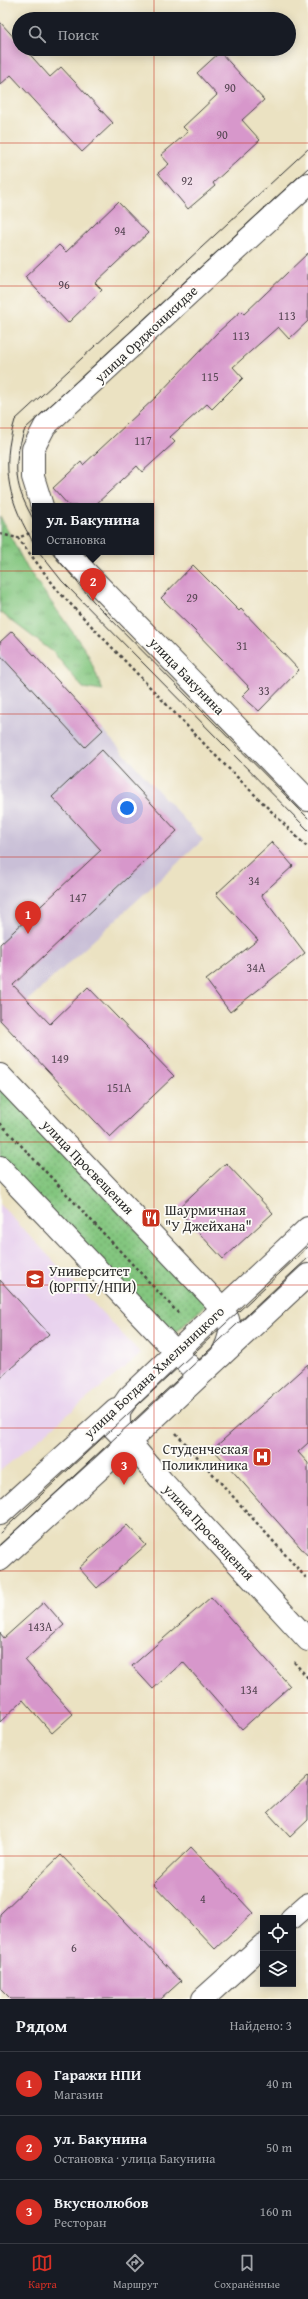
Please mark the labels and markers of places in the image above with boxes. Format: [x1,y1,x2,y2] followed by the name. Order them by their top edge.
[80,568,106,601] pin: 2
[15,901,41,934] pin: 1
[165,1200,252,1236] place label: Шаурмичная "У Джейхана"
[140,1207,162,1229] restaurant icon: Шаурмичная "У Джейхана"
[49,1261,136,1297] place label: Университет (ЮРГПУ/НПИ)
[24,1268,46,1290] school or university icon: Университет (ЮРГПУ/НПИ)
[162,1439,248,1475] place label: Студенческая Поликлиника
[251,1446,273,1468] hospital icon: Студенческая Поликлиника
[111,1452,137,1485] pin: 3

